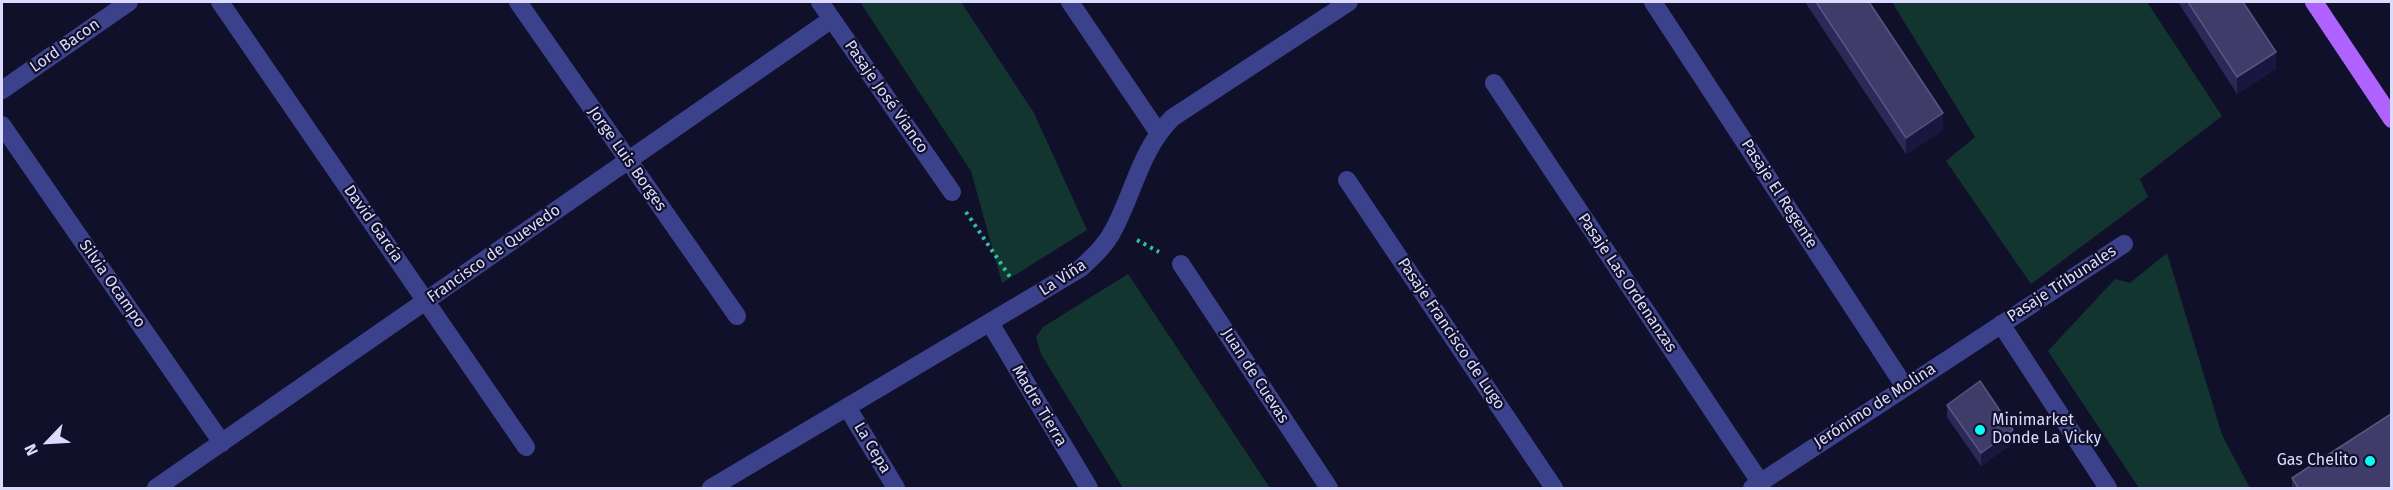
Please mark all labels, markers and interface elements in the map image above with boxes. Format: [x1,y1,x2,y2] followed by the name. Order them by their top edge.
[26,15,104,77] street label: Lord Bacon
[840,37,932,157] street label: Pasaje José Vianco
[584,103,670,215] street label: Jorge Luis Borges
[1737,136,1821,252] street label: Pasaje El Regente
[339,182,407,266] street label: David García
[424,201,564,307] street label: Francisco de Quevedo
[1573,210,1681,356] street label: Pasaje Las Ordenanzas
[75,236,149,332] street label: Silvia Ocampo
[2004,242,2120,326] street label: Pasaje Tribunales
[1393,255,1509,413] street label: Pasaje Francisco de Lugo
[1036,256,1090,300] street label: La Viña
[1217,325,1293,427] street label: Juan de Cuevas
[1810,359,1940,453] street label: Jerónimo de Molina
[1007,362,1071,450] street label: Madre Tierra
[1992,411,2101,449] place label: Minimarket Donde La Vicky
[18,412,78,472] north arrow
[849,419,895,477] street label: La Cepa
[1973,423,1987,437] marker: Minimarket Donde La Vicky
[20,441,42,459] text: N
[2277,451,2358,471] place label: Gas Chelito
[2363,454,2377,468] marker: Gas Chelito

